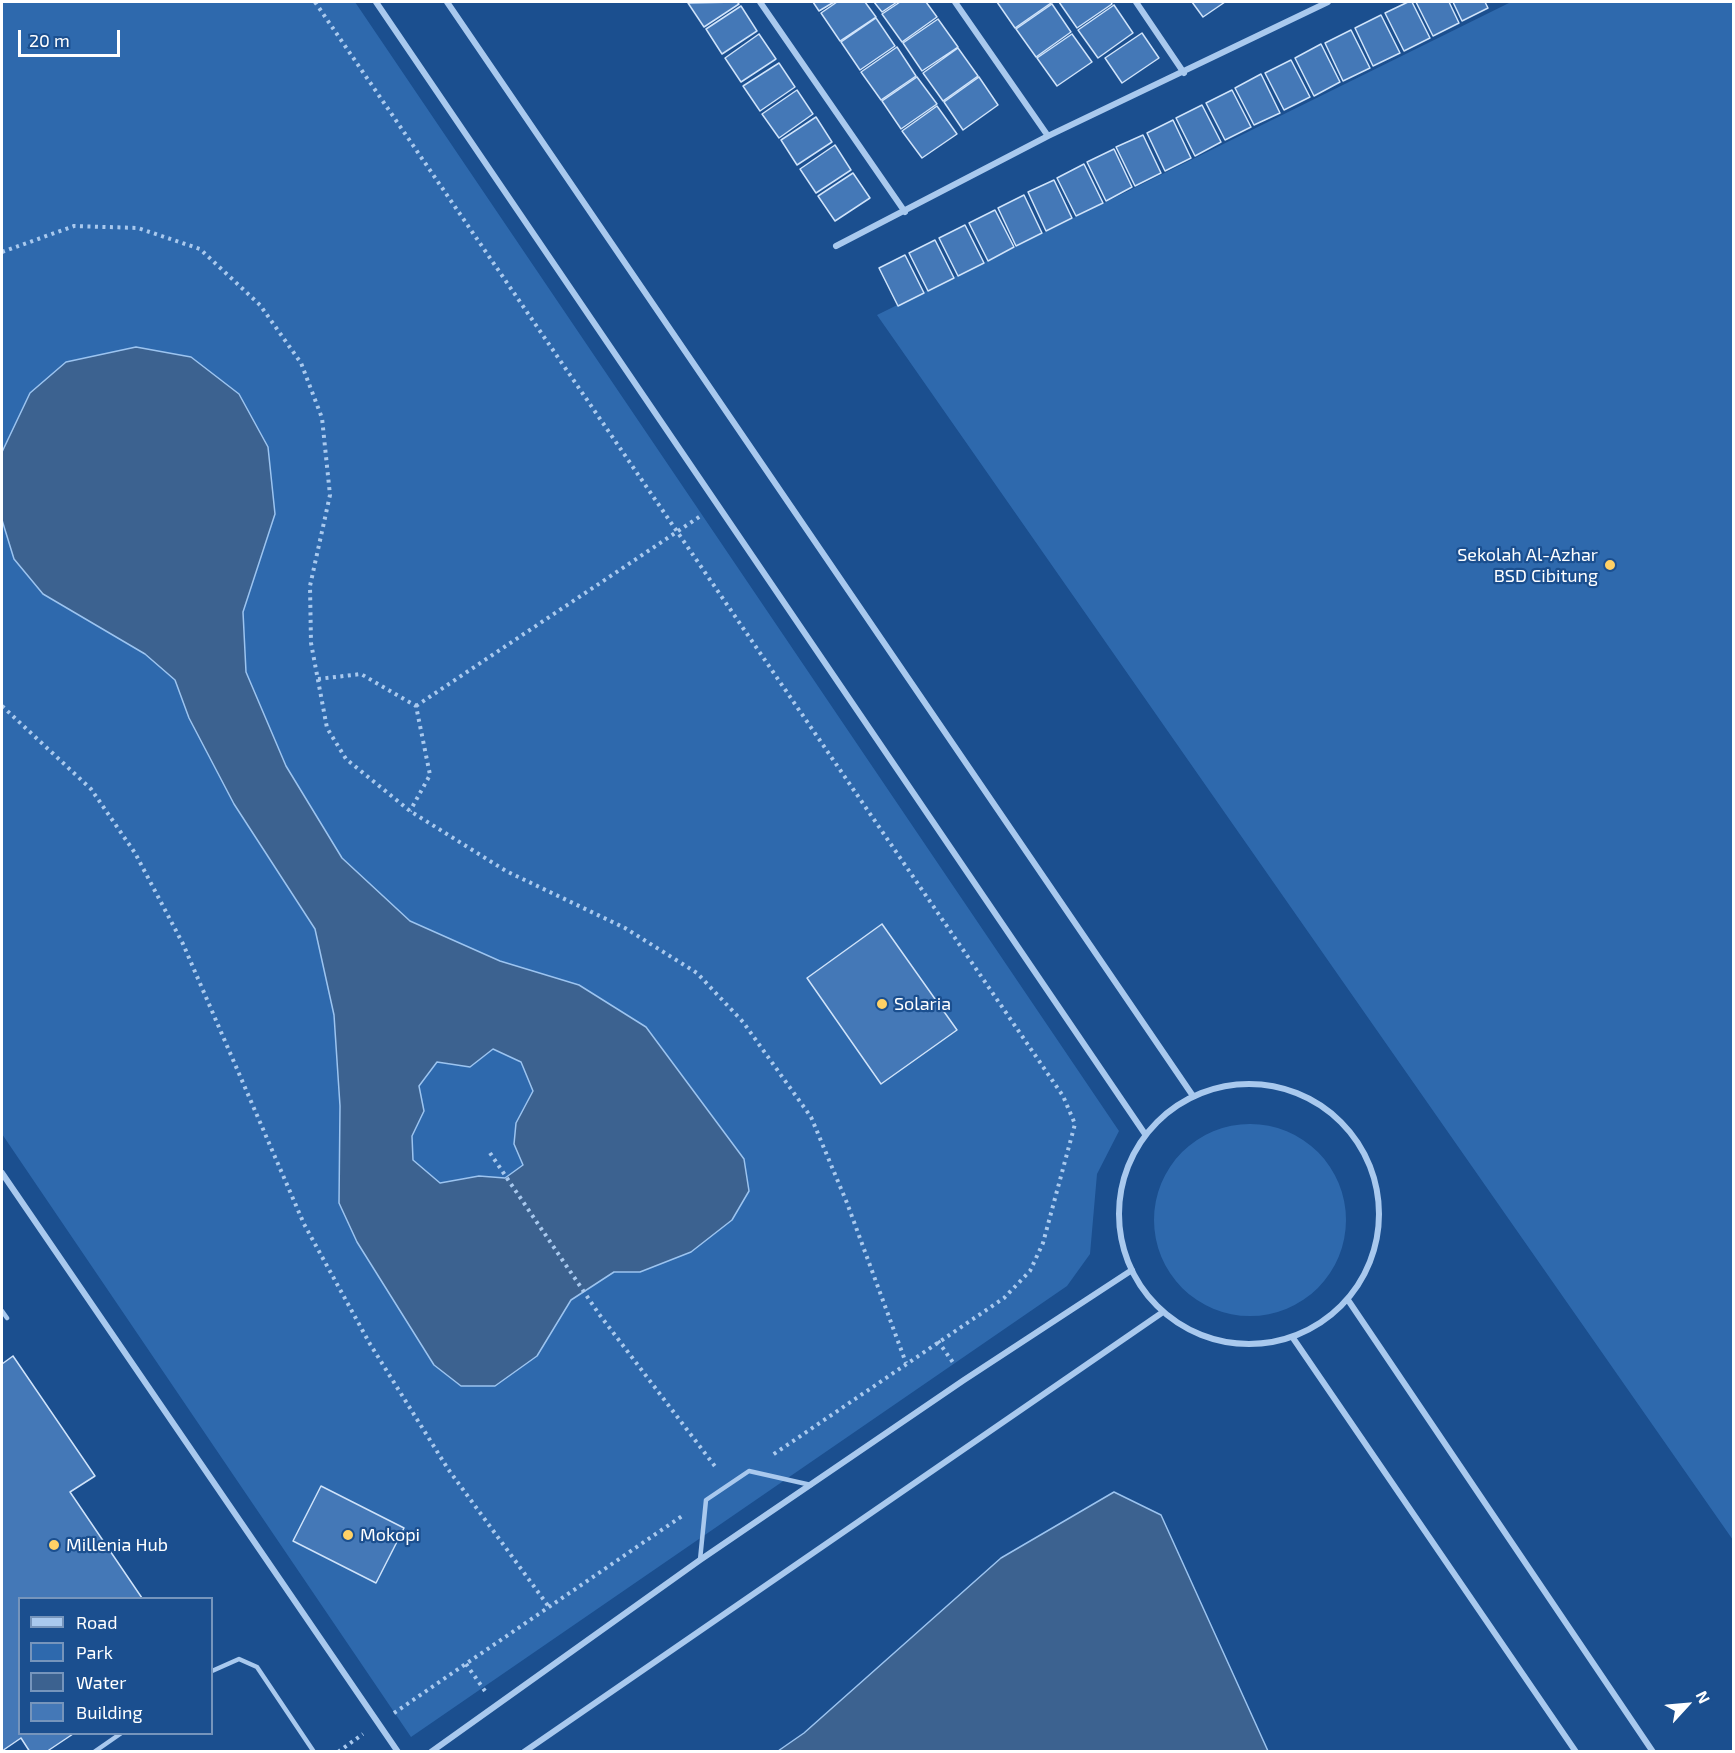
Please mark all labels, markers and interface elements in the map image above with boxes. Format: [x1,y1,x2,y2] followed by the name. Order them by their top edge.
[21,18,123,56] scale bar
[29,29,70,51] text: 20 m
[1457,544,1598,586] place label: Sekolah Al-Azhar BSD Cibitung
[1603,558,1617,572] marker: Sekolah Al-Azhar BSD Cibitung
[894,993,951,1015] place label: Solaria
[875,997,889,1011] marker: Solaria
[360,1524,420,1546] place label: Mokopi
[341,1528,355,1542] marker: Mokopi
[66,1534,168,1556] place label: Millenia Hub
[47,1538,61,1552] marker: Millenia Hub
[18,1597,213,1735] legend
[76,1611,117,1633] text: Road
[76,1641,113,1663] text: Park
[76,1671,126,1693] text: Water
[1657,1675,1717,1735] north arrow
[1693,1688,1715,1706] text: N
[76,1701,143,1723] text: Building

